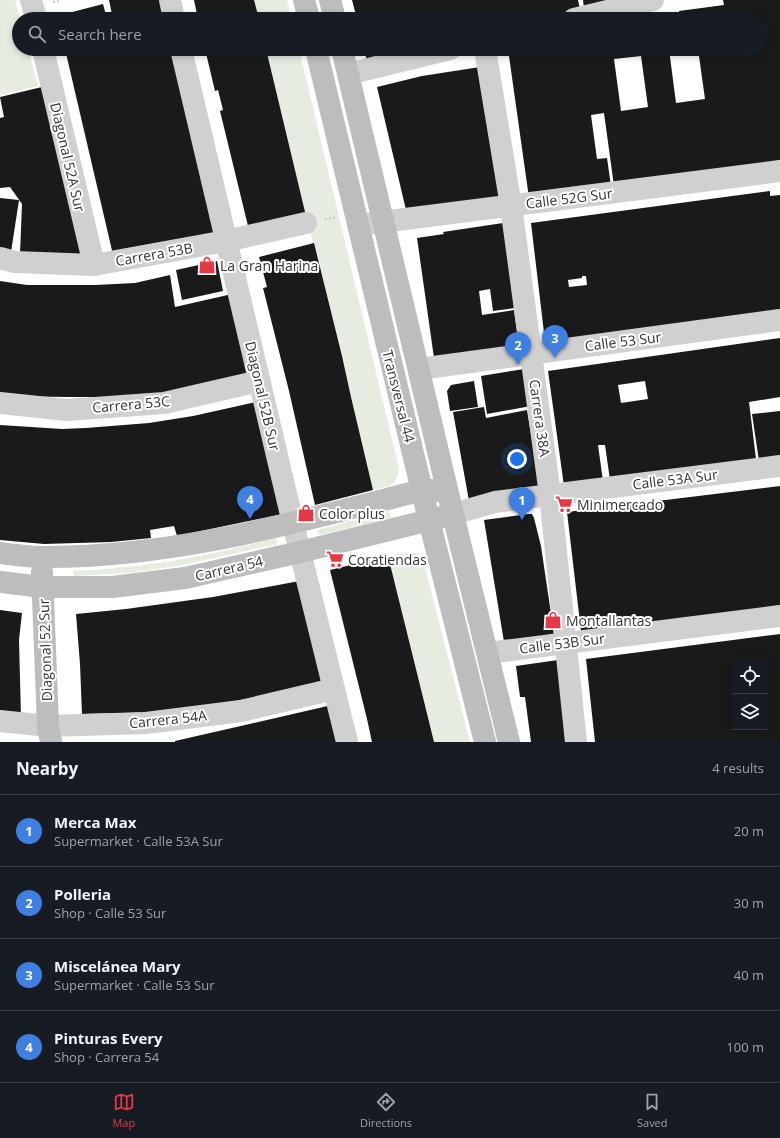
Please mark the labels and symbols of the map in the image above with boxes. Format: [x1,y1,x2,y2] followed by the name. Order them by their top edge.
[46,101,90,214] street label: Diagonal 52A Sur
[525,183,614,213] street label: Calle 52G Sur
[114,238,194,270] street label: Carrera 53B
[197,255,217,275] shop icon: La Gran Harina
[220,256,318,275] place label: La Gran Harina
[542,325,568,358] pin: 3
[584,327,663,355] street label: Calle 53 Sur
[505,332,531,365] pin: 2
[241,339,285,453] street label: Diagonal 52B Sur
[378,348,420,444] street label: Transversal 44
[525,378,555,458] street label: Carrera 38A
[91,391,171,417] street label: Carrera 53C
[507,449,527,469] your location
[631,464,719,494] street label: Calle 53A Sur
[237,486,263,519] pin: 4
[509,487,535,520] pin: 1
[554,494,574,514] supermarket icon: Minimercado
[577,495,663,514] place label: Minimercado
[296,503,316,523] shop icon: Color plus
[319,504,385,523] place label: Color plus
[325,549,345,569] supermarket icon: Coratiendas
[348,550,427,569] place label: Coratiendas
[193,551,265,585] street label: Carrera 54
[34,598,56,702] street label: Diagonal 52 Sur
[543,610,563,630] shop icon: Montallantas
[566,611,652,630] place label: Montallantas
[518,628,606,658] street label: Calle 53B Sur
[128,705,208,733] street label: Carrera 54A

